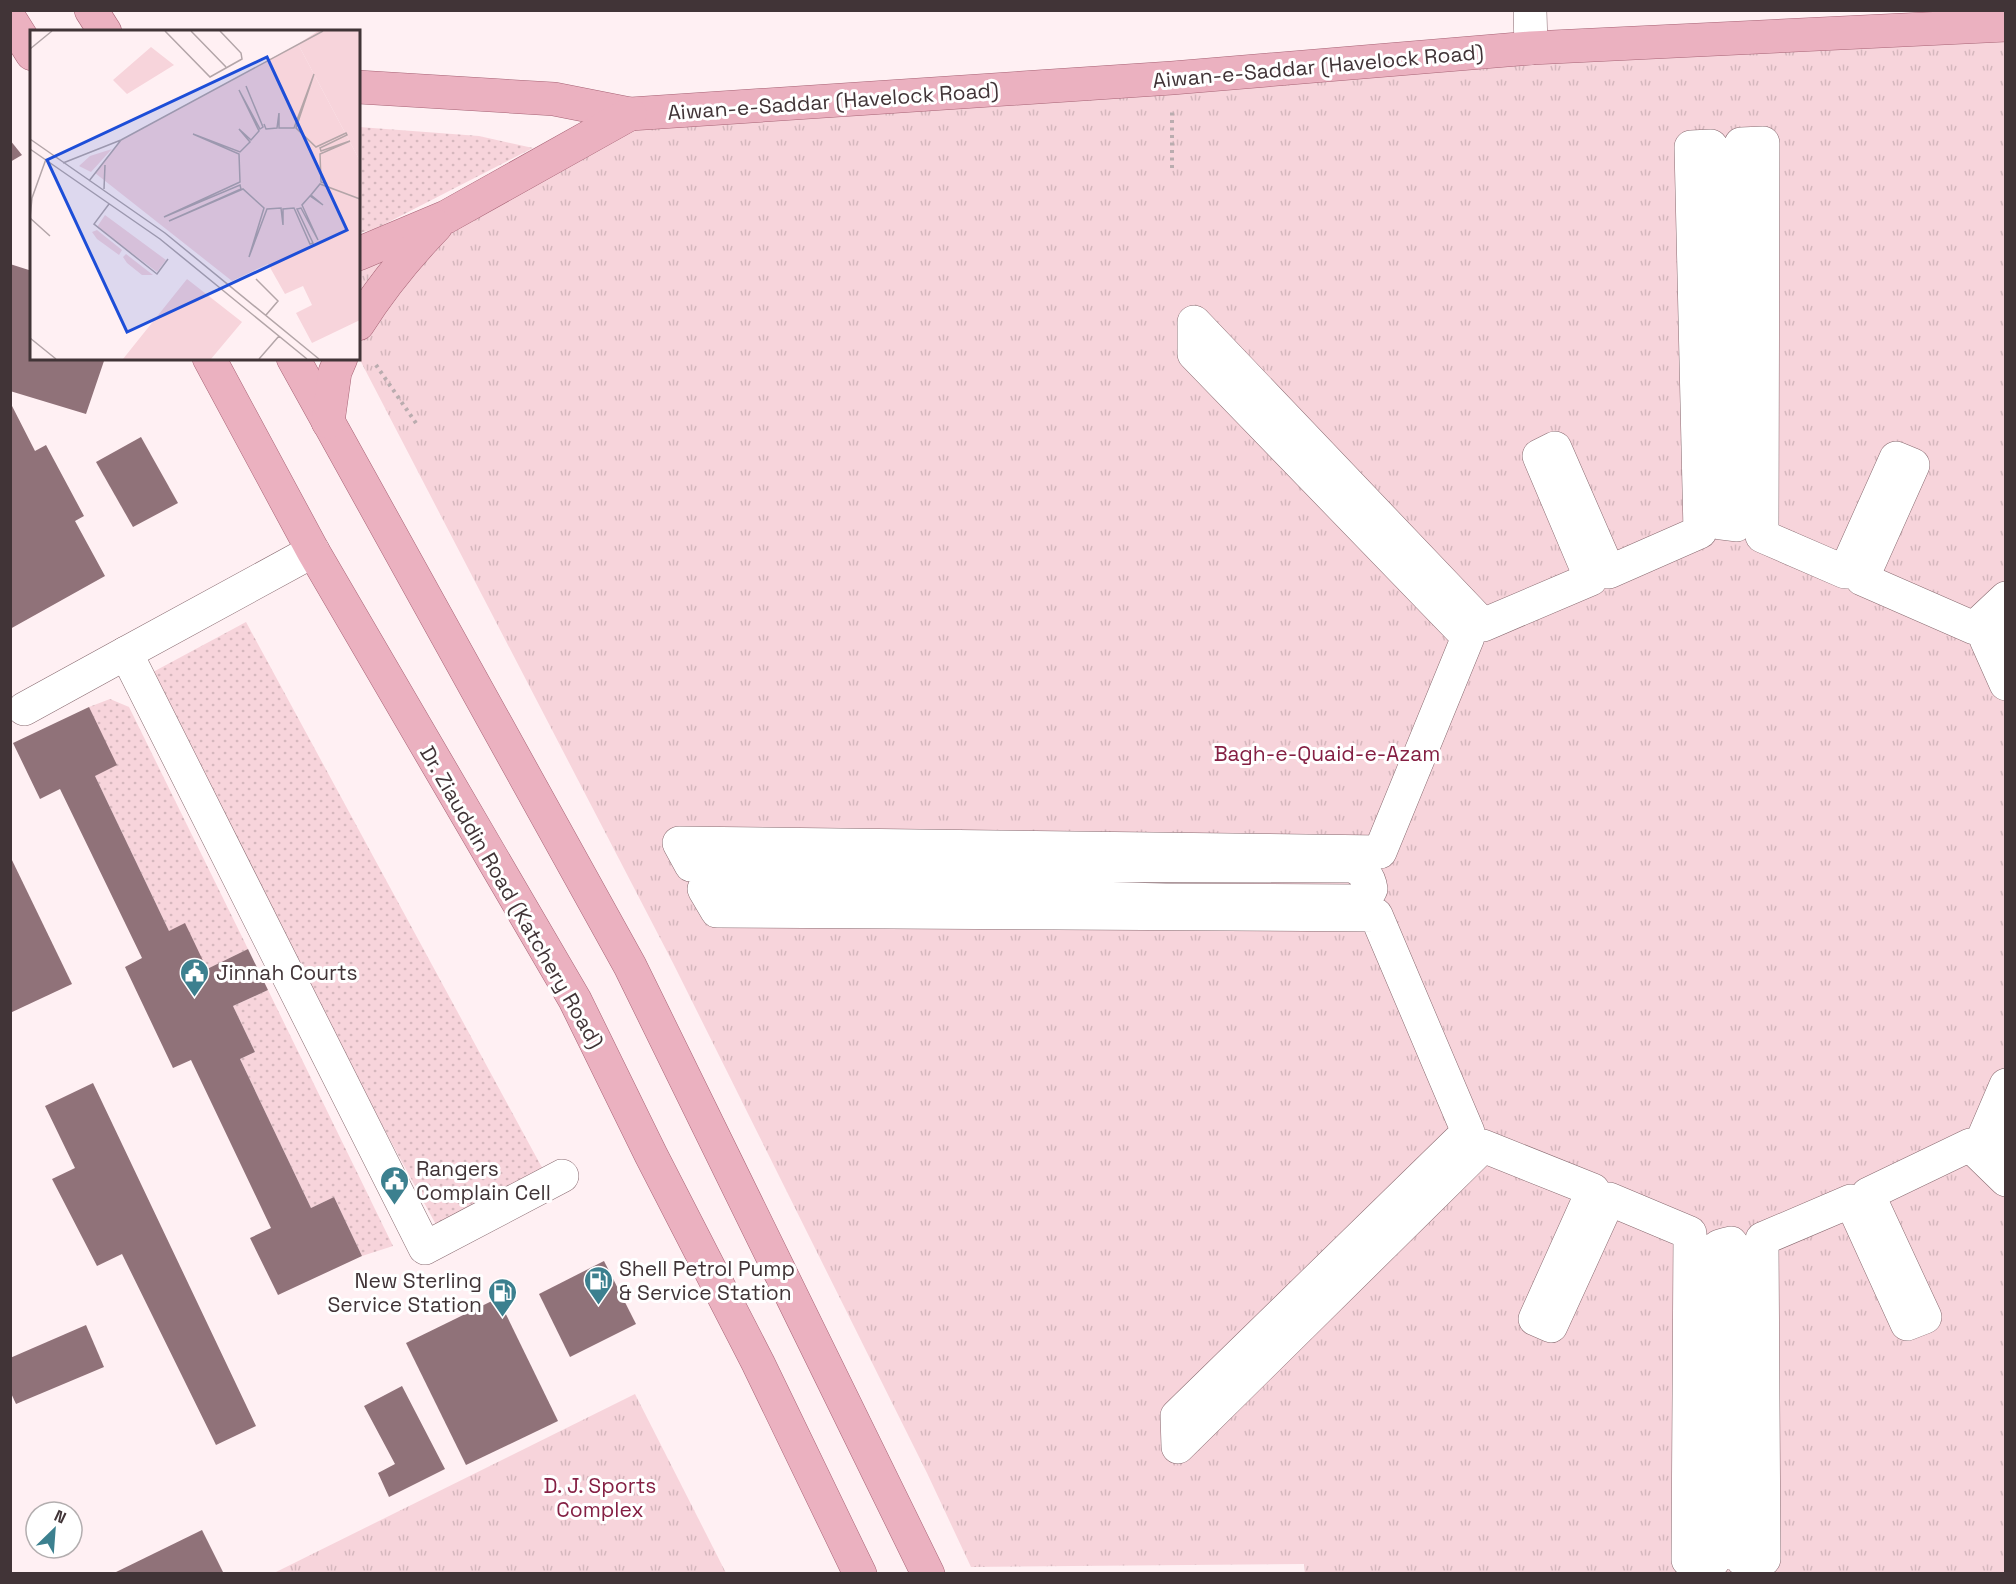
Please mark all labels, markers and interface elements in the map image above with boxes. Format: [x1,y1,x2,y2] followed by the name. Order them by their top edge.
[30,30,360,360] inset map
[1151,38,1485,94] street label: Aiwan-e-Saddar (Havelock Road)
[666,76,1000,126] street label: Aiwan-e-Saddar (Havelock Road)
[1214,740,1440,767] park label: Bagh-e-Quaid-e-Azam
[414,741,610,1053] street label: Dr. Ziauddin Road (Katchery Road)
[179,956,211,998] public building icon: Jinnah Courts
[216,959,358,986] place label: Jinnah Courts
[416,1155,551,1206] place label: Rangers Complain Cell
[379,1164,411,1206] public building icon: Rangers Complain Cell
[619,1255,795,1306] place label: Shell Petrol Pump & Service Station
[582,1264,614,1306] fuel station icon: Shell Petrol Pump & Service Station
[327,1267,482,1318] place label: New Sterling Service Station
[487,1276,519,1318] fuel station icon: New Sterling Service Station
[544,1472,656,1523] park label: D. J. Sports Complex
[24,1500,84,1560] north arrow
[51,1505,69,1529] text: N

